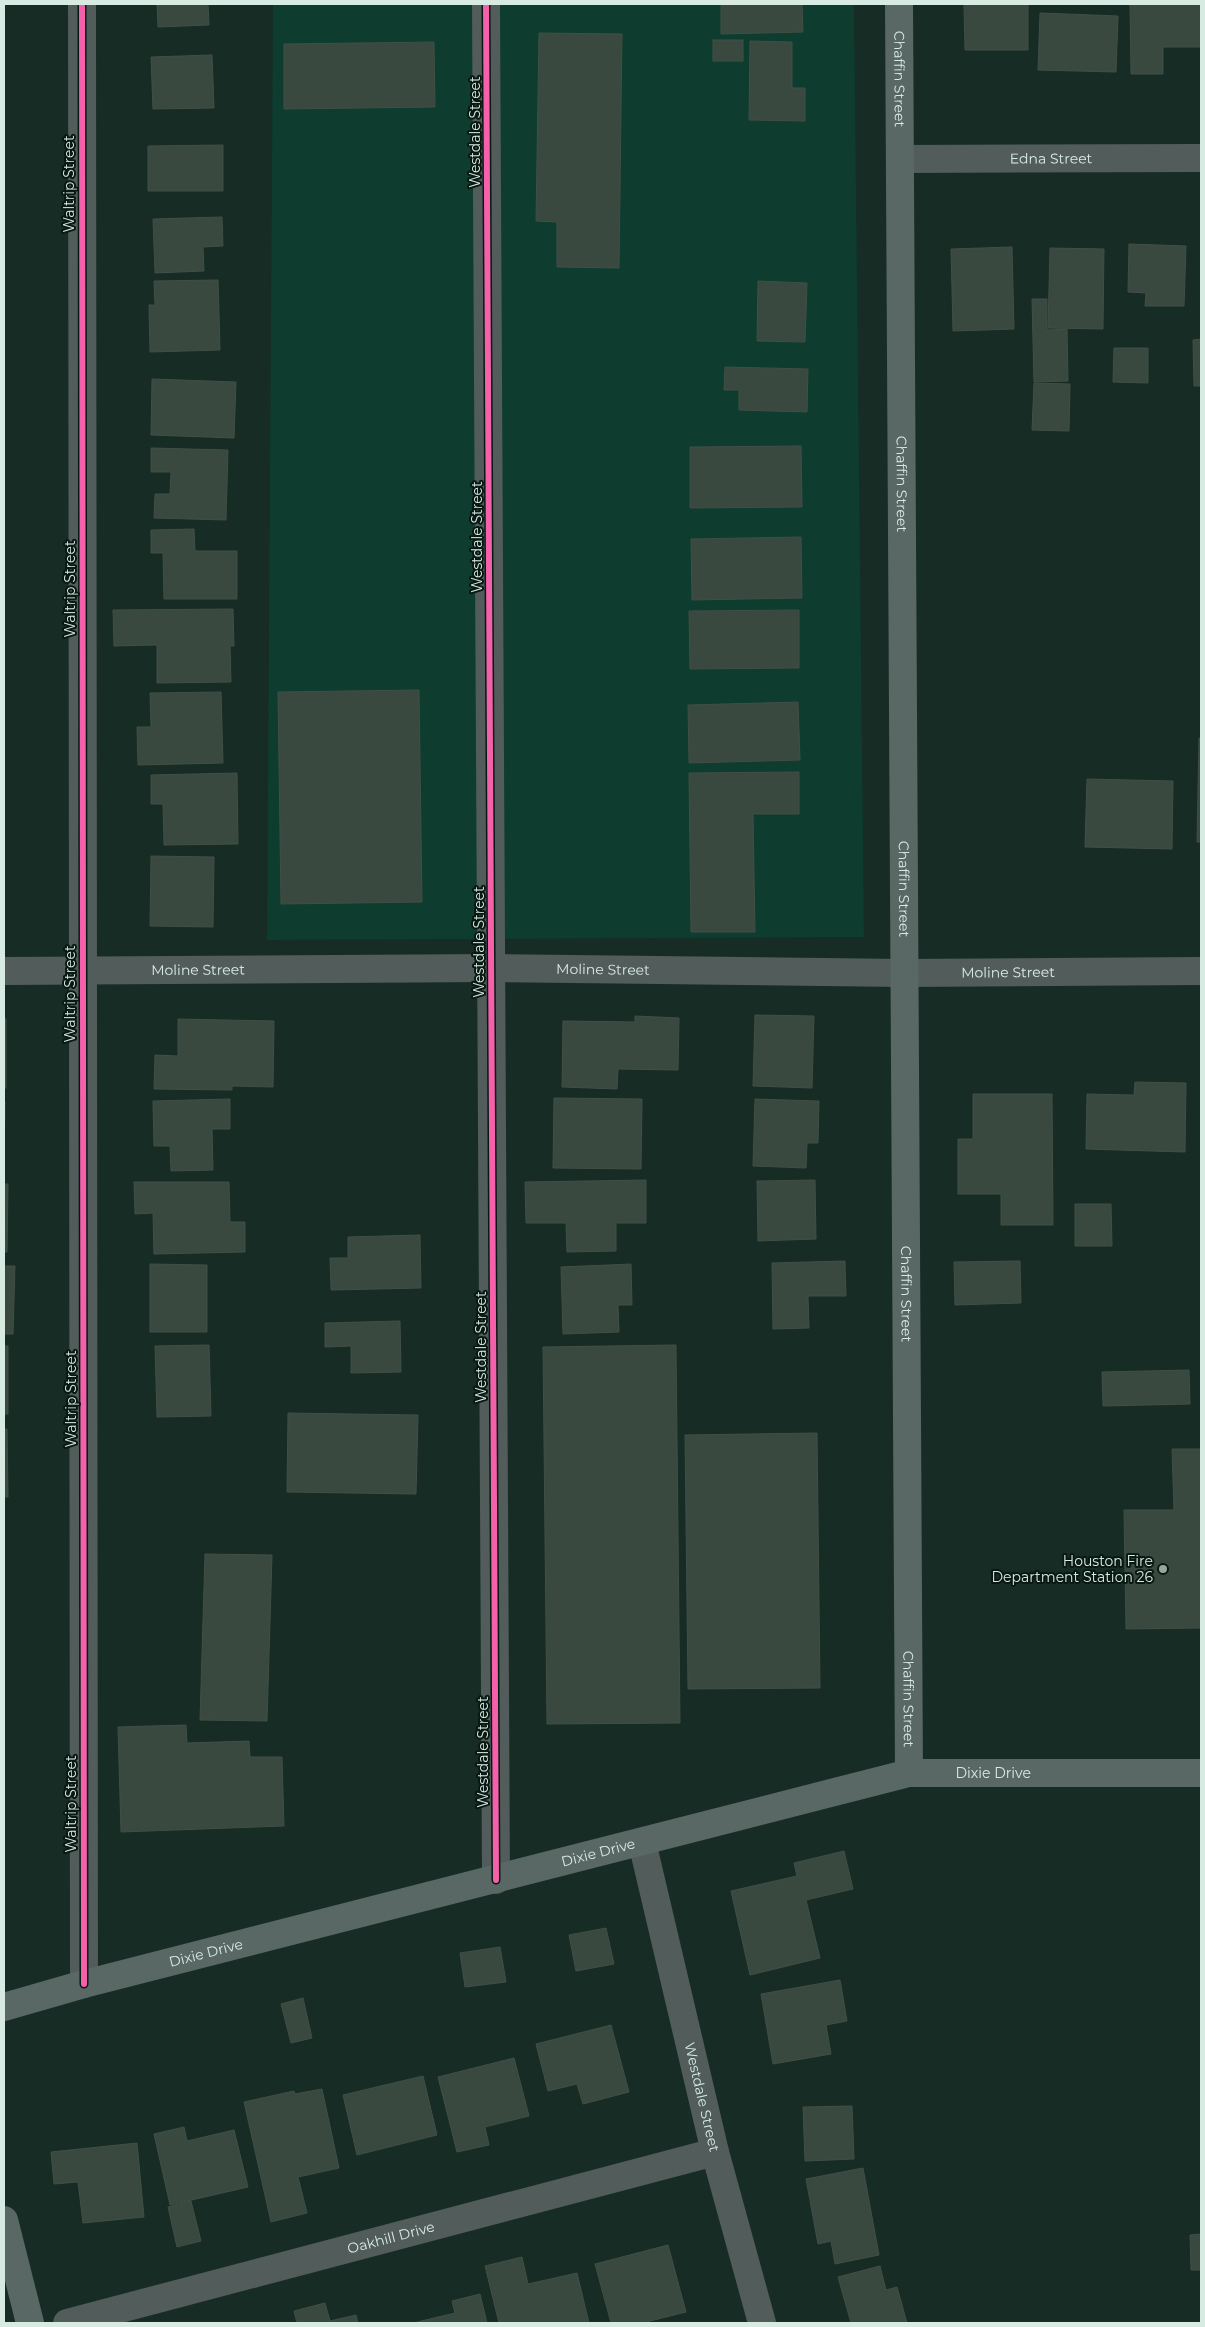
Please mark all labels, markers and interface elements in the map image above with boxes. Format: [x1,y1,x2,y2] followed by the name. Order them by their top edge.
[890,31,909,128] street label: Chaffin Street
[466,76,484,188] street label: Westdale Street
[60,135,78,233] street label: Waltrip Street
[1010,149,1093,168] street label: Edna Street
[892,436,911,533] street label: Chaffin Street
[468,481,486,593] street label: Westdale Street
[61,540,79,638] street label: Waltrip Street
[895,841,913,938] street label: Chaffin Street
[470,886,488,998] street label: Westdale Street
[61,945,79,1043] street label: Waltrip Street
[556,960,650,979] street label: Moline Street
[151,961,245,979] street label: Moline Street
[961,963,1055,982] street label: Moline Street
[897,1246,916,1343] street label: Chaffin Street
[472,1291,490,1403] street label: Westdale Street
[62,1350,80,1448] street label: Waltrip Street
[992,1552,1153,1586] place label: Houston Fire Department Station 26
[1157,1563,1169,1575] marker: Houston Fire Department Station 26
[899,1651,918,1748] street label: Chaffin Street
[474,1696,492,1808] street label: Westdale Street
[62,1755,80,1853] street label: Waltrip Street
[955,1764,1031,1782] street label: Dixie Drive
[559,1834,637,1871] street label: Dixie Drive
[167,1935,245,1971] street label: Dixie Drive
[681,2041,724,2154] street label: Westdale Street
[345,2217,437,2258] street label: Oakhill Drive

